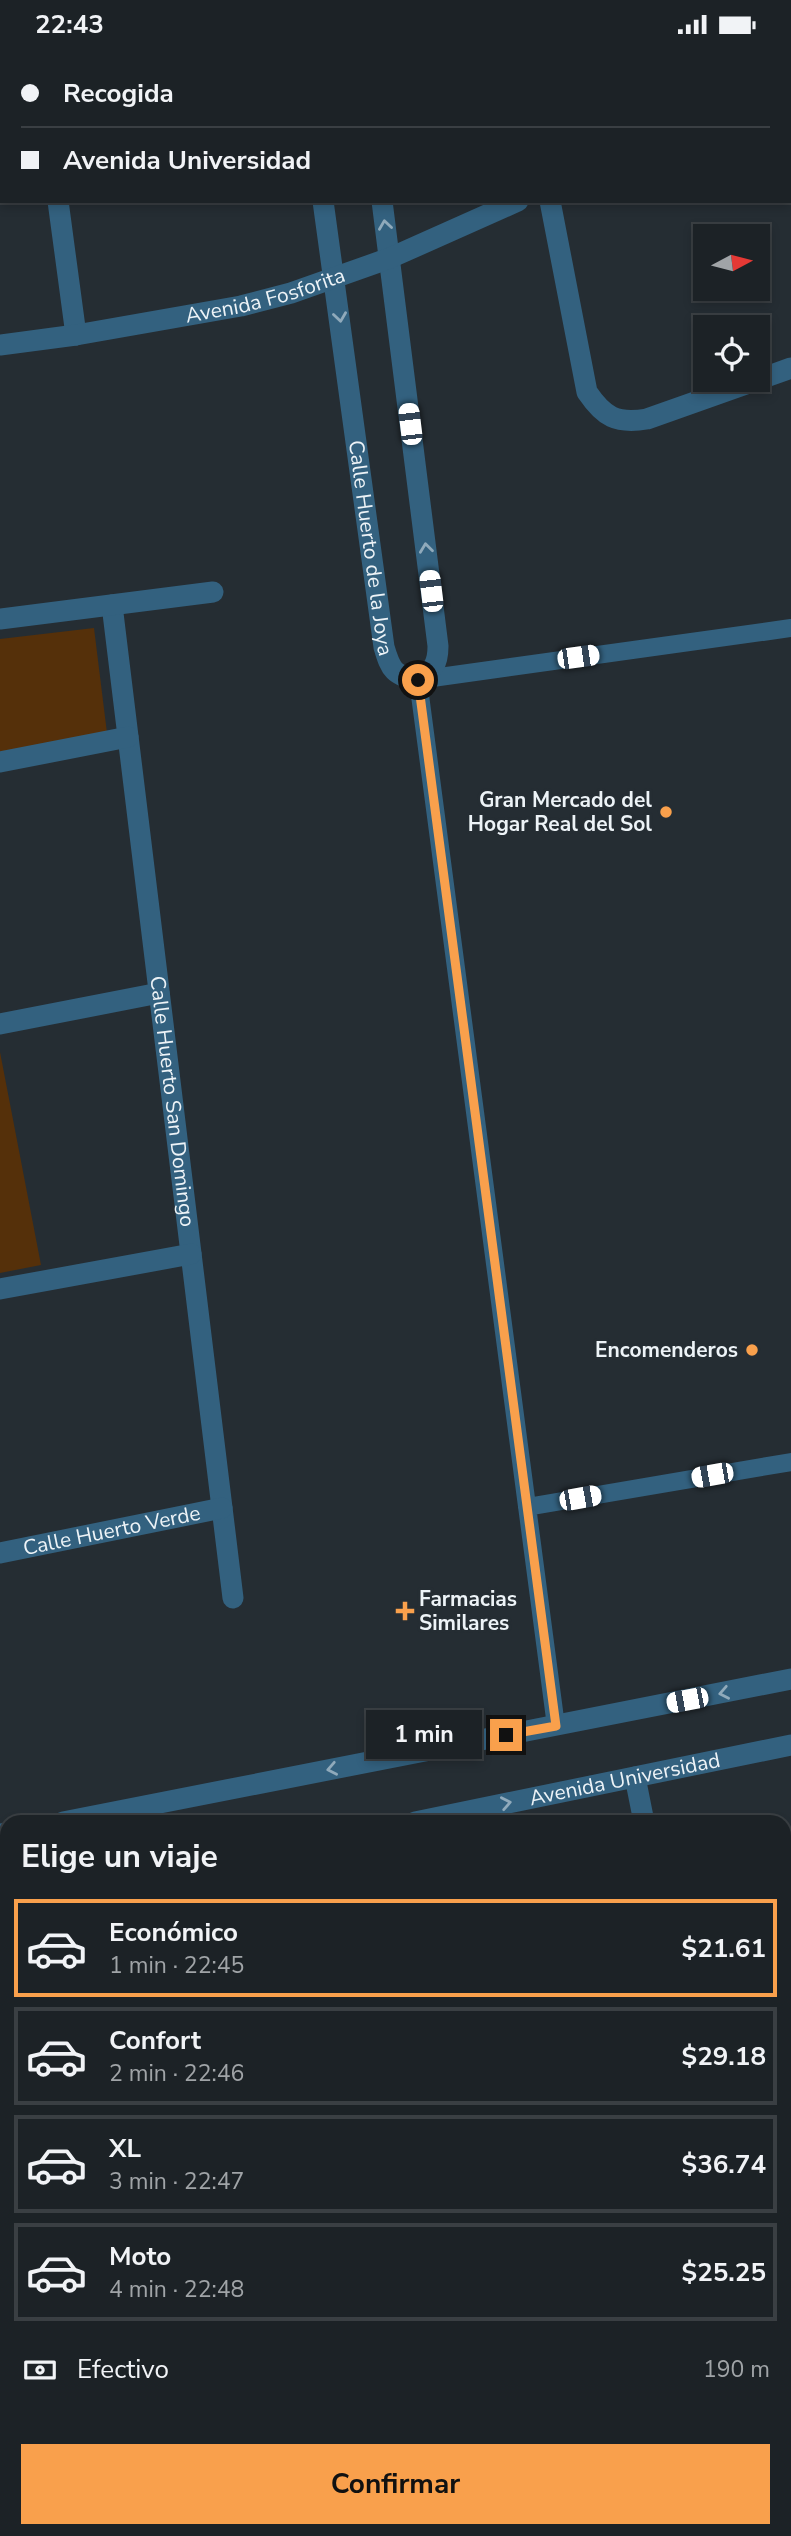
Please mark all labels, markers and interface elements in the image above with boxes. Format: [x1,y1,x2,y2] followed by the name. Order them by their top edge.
[35,7,104,42] text: 22:43
[63,76,174,111] text: Recogida
[63,143,311,178] text: Avenida Universidad
[378,219,393,231] one-way arrow
[693,224,770,301] north arrow
[693,224,770,392] map controls
[183,261,349,330] street label: Avenida Fosforita
[332,311,347,323] one-way arrow
[693,315,770,392] button: locate
[398,402,423,446] car
[342,438,400,659] street label: Calle Huerto de la Joya
[418,542,433,554] one-way arrow
[419,569,444,613] car
[556,644,601,670] car
[402,664,434,696] route start
[468,786,652,838] place label: Gran Mercado del Hogar Real del Sol
[658,804,674,820] marker: Gran Mercado del Hogar Real del Sol
[143,974,202,1228] street label: Calle Huerto San Domingo
[595,1336,738,1364] place label: Encomenderos
[744,1342,760,1358] marker: Encomenderos
[690,1461,735,1489] car
[558,1484,603,1512] car
[20,1499,203,1562] street label: Calle Huerto Verde
[419,1585,517,1637] place label: Farmacias Similares
[397,1603,413,1619] marker: Farmacias Similares
[718,1684,730,1699] one-way arrow
[665,1686,710,1714] car
[366,1711,482,1759] callout: 1 min
[394,1719,454,1750] text: 1 min
[490,1719,522,1751] route end
[527,1746,723,1812] street label: Avenida Universidad
[326,1760,338,1775] one-way arrow
[500,1797,512,1812] one-way arrow
[21,1835,218,1878] text: Elige un viaje
[109,1915,238,1950] text: Económico
[25,1917,88,1980] icon: car
[682,1931,766,1966] text: $21.61
[109,1950,244,1981] text: 1 min · 22:45
[109,2023,201,2058] text: Confort
[25,2025,88,2088] icon: car
[682,2039,766,2074] text: $29.18
[109,2058,244,2089] text: 2 min · 22:46
[109,2131,141,2166] text: XL
[25,2133,88,2196] icon: car
[682,2147,766,2182] text: $36.74
[109,2166,244,2197] text: 3 min · 22:47
[109,2239,171,2274] text: Moto
[25,2241,88,2304] icon: car
[682,2255,766,2290] text: $25.25
[109,2274,244,2305] text: 4 min · 22:48
[21,2351,59,2389] icon: cash
[77,2352,169,2387] text: Efectivo
[703,2354,770,2385] text: 190 m
[21,2444,770,2524] button: Confirmar

